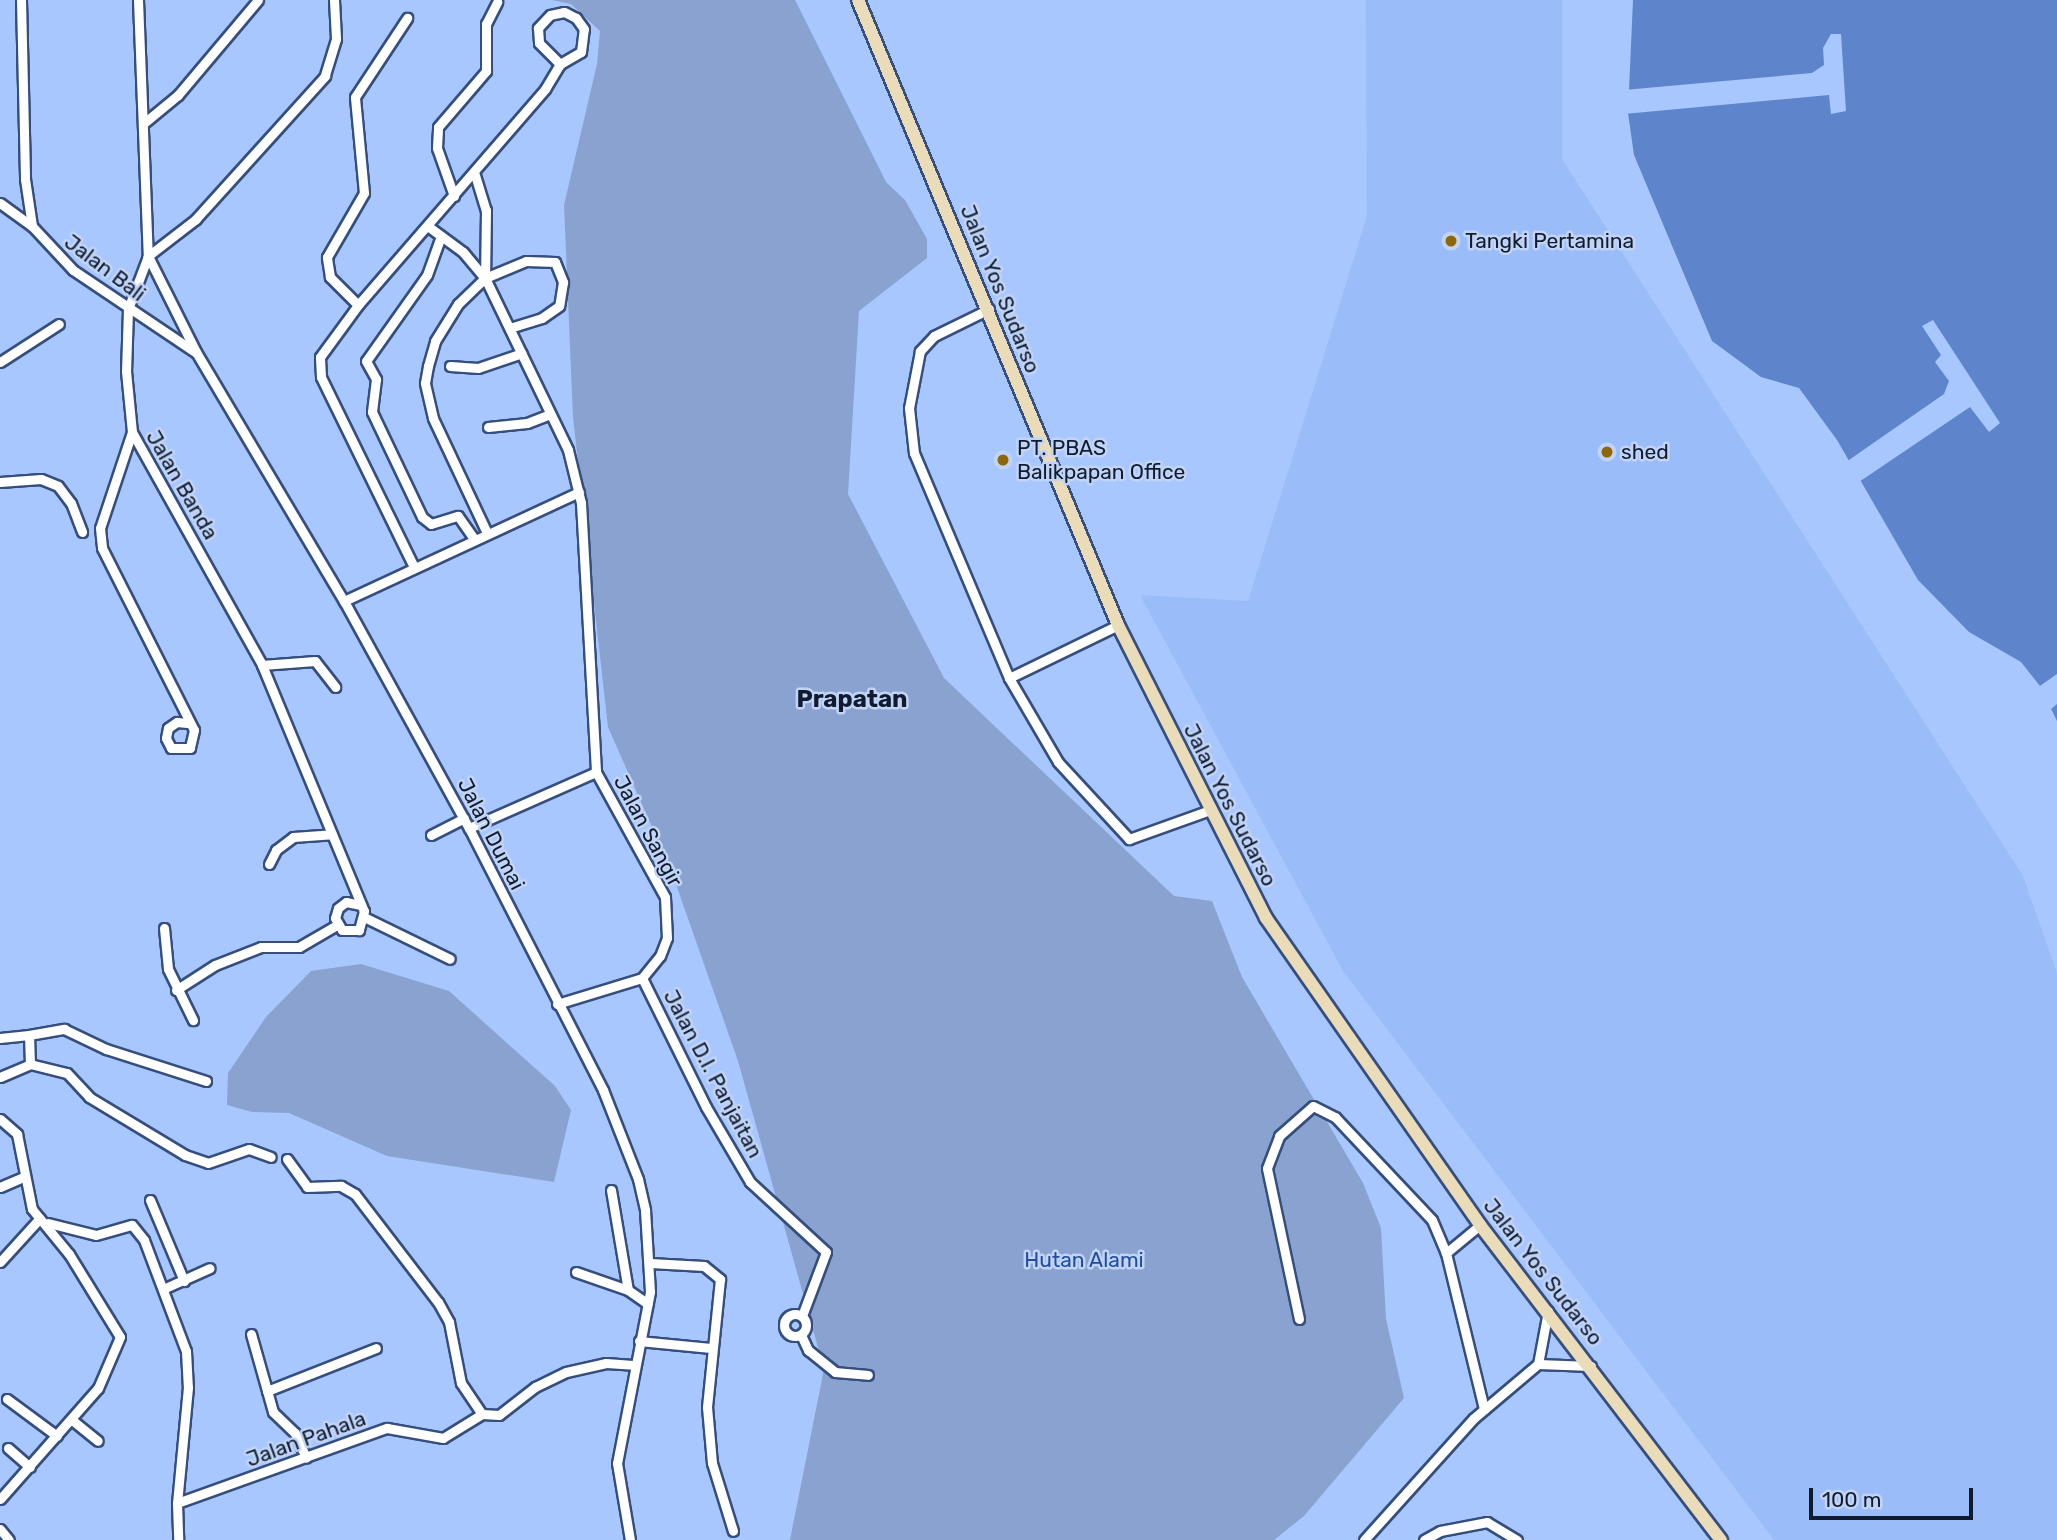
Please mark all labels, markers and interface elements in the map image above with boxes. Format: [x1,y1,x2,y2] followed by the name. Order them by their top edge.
[955,201,1045,377] street label: Jalan Yos Sudarso
[1465,228,1634,254] place label: Tangki Pertamina
[59,229,151,307] street label: Jalan Bali
[1443,233,1459,249] marker: Tangki Pertamina
[141,426,223,544] street label: Jalan Banda
[1017,435,1185,485] place label: PT. PBAS Balikpapan Office
[1621,439,1669,465] place label: shed
[1599,444,1615,460] marker: shed
[995,452,1011,468] marker: PT. PBAS Balikpapan Office
[796,686,908,714] district label: Prapatan
[1178,719,1282,891] street label: Jalan Yos Sudarso
[608,771,688,891] street label: Jalan Sangir
[452,774,530,894] street label: Jalan Dumai
[658,986,768,1162] street label: Jalan D.I. Panjaitan
[1478,1193,1608,1351] street label: Jalan Yos Sudarso
[1024,1247,1144,1273] park label: Hutan Alami
[243,1406,369,1472] street label: Jalan Pahala
[1812,1474,1976,1518] scale bar
[1822,1487,1881,1512] text: 100 m

